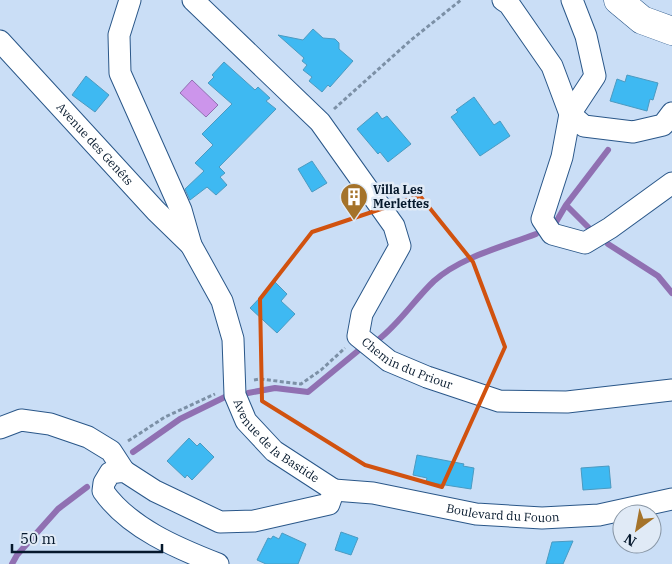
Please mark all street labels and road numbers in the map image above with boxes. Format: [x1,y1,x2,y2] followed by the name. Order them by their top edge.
[53,99,137,188] street label: Avenue des Genêts
[359,334,455,392] street label: Chemin du Priour
[230,396,322,485] street label: Avenue de la Bastide
[445,500,560,525] street label: Boulevard du Fouon

